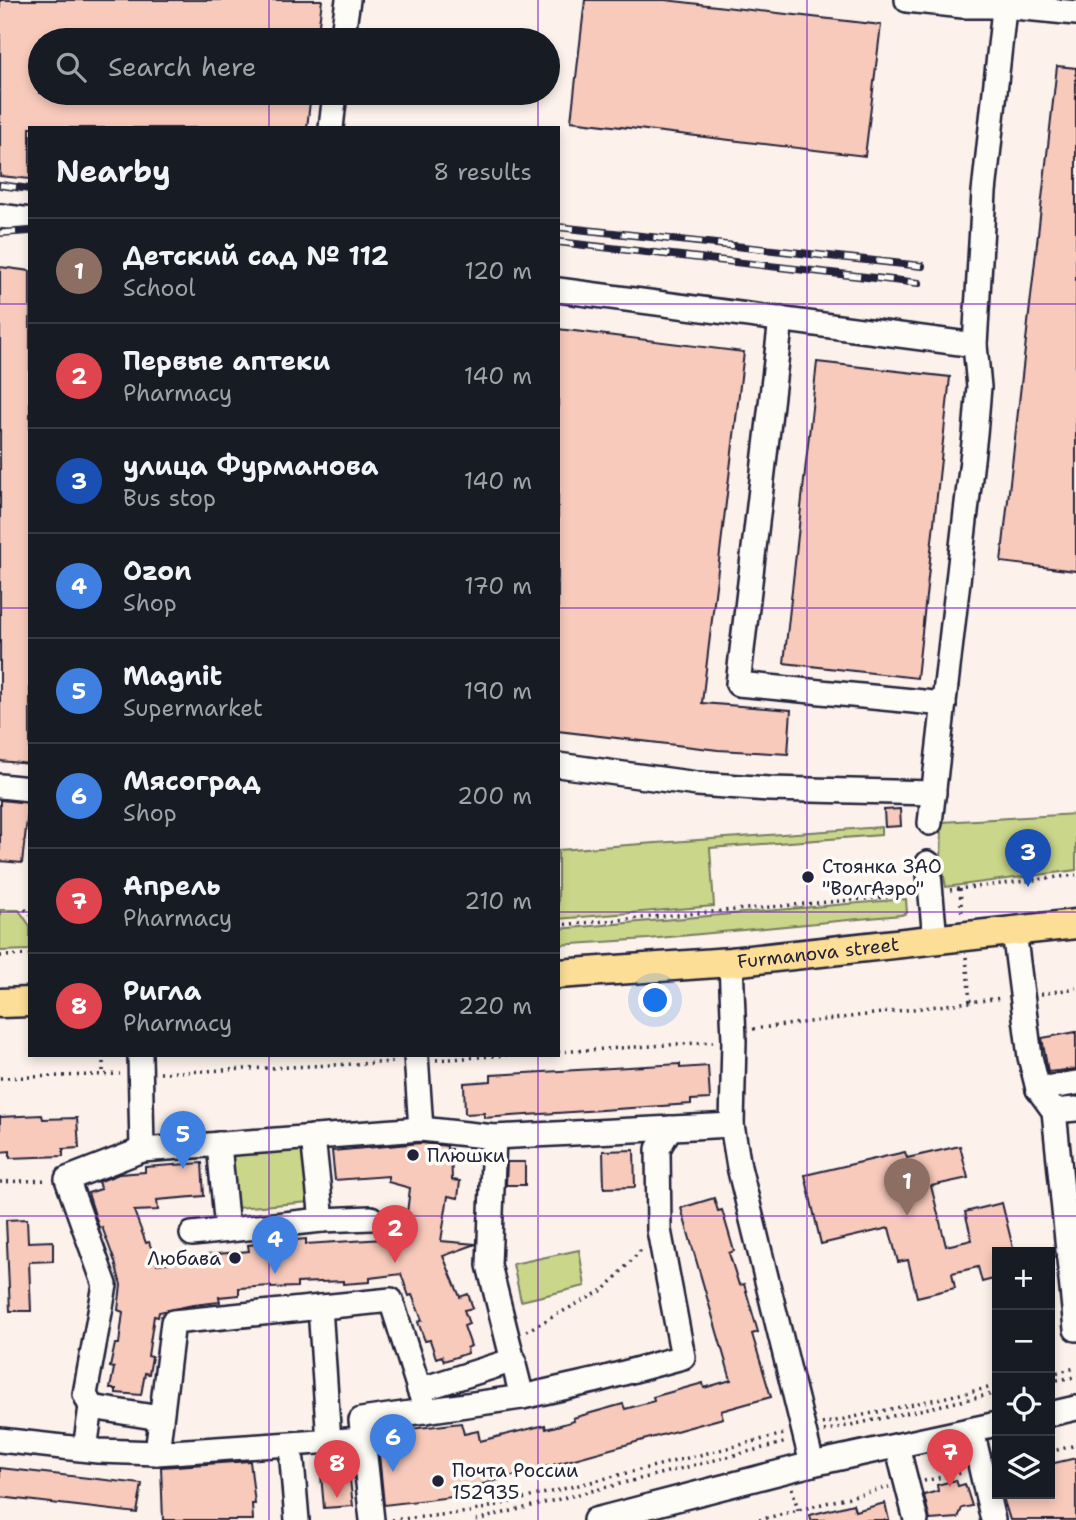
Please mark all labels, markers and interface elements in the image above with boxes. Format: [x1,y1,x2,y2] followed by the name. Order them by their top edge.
[28,28,560,105] search box
[52,48,90,86] icon: search
[108,49,257,84] text: Search here
[56,151,171,192] text: Nearby
[433,157,532,187] text: 8 results
[123,238,389,273] text: Детский сад № 112
[74,256,84,286] text: 1
[464,256,532,286] text: 120 m
[123,273,195,303] text: School
[123,343,330,378] text: Первые аптеки
[71,361,87,391] text: 2
[464,361,532,391] text: 140 m
[123,378,232,408] text: Pharmacy
[123,448,378,483] text: улица Фурманова
[71,466,87,496] text: 3
[464,466,532,496] text: 140 m
[123,483,216,513] text: Bus stop
[123,553,192,588] text: Ozon
[71,571,87,601] text: 4
[464,571,532,601] text: 170 m
[123,588,177,618] text: Shop
[123,658,222,693] text: Magnit
[72,676,86,706] text: 5
[464,676,532,706] text: 190 m
[123,693,263,723] text: Supermarket
[123,763,261,798] text: Мясоград
[71,781,87,811] text: 6
[457,781,532,811] text: 200 m
[123,798,177,828] text: Shop
[1005,829,1051,887] pin: 3
[822,854,942,901] place label: Стоянка ЗАО "ВолгАэро"
[123,868,221,903] text: Апрель
[800,869,816,885] marker: Стоянка ЗАО "ВолгАэро"
[71,886,87,916] text: 7
[464,886,532,916] text: 210 m
[123,903,232,933] text: Pharmacy
[736,932,900,974] street label: Furmanova street
[123,973,201,1008] text: Ригла
[638,983,672,1017] your location
[71,991,87,1021] text: 8
[458,991,532,1021] text: 220 m
[123,1008,232,1038] text: Pharmacy
[160,1111,206,1169] pin: 5
[427,1143,505,1168] place label: Плюшки
[405,1147,421,1163] marker: Плюшки
[884,1158,930,1216] pin: 1
[372,1205,418,1263] pin: 2
[252,1216,298,1274] pin: 4
[147,1246,221,1271] place label: Любава
[992,1247,1055,1499] map controls
[992,1247,1055,1310] button: +
[227,1250,243,1266] marker: Любава
[992,1310,1055,1373] button: −
[992,1373,1055,1436] button: locate
[370,1414,416,1472] pin: 6
[927,1429,973,1487] pin: 7
[992,1436,1055,1499] button: layers
[314,1440,360,1498] pin: 8
[452,1458,578,1505] place label: Почта России 152935
[430,1473,446,1489] marker: Почта России 152935

